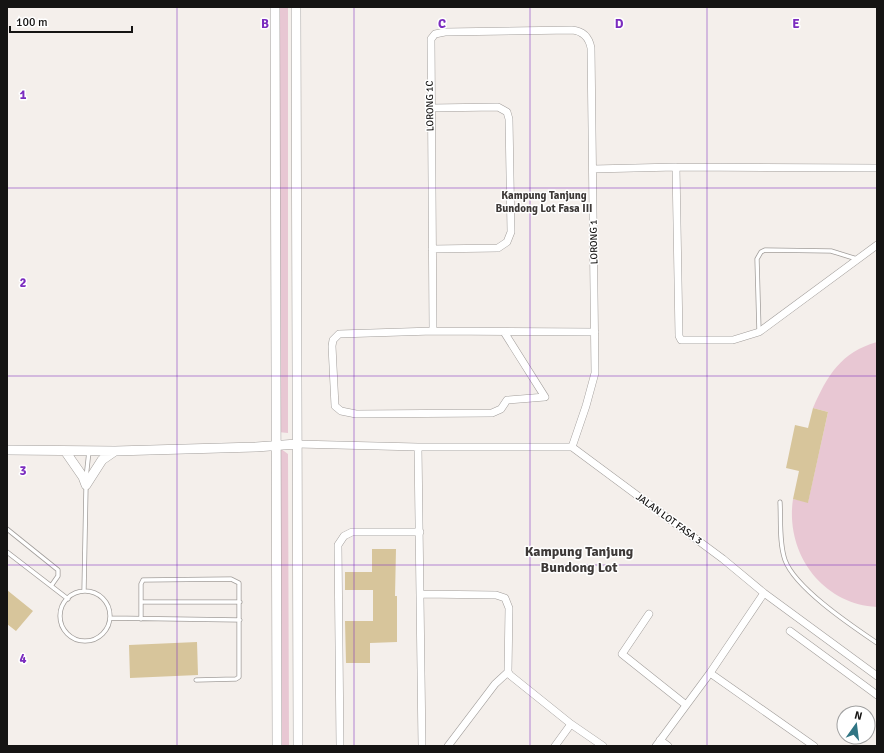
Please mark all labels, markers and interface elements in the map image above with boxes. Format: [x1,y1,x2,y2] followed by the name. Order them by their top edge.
[10,8,132,34] scale bar
[16,15,48,30] text: 100 m
[261,16,269,32] text: B
[438,16,446,32] text: C
[615,16,624,32] text: D
[792,16,800,32] text: E
[424,80,436,132] street label: LORONG 1C
[19,87,27,103] text: 1
[495,189,593,215] district label: Kampung Tanjung Bundong Lot Fasa III
[588,220,600,264] street label: LORONG 1
[19,275,27,291] text: 2
[19,463,27,479] text: 3
[634,491,704,547] street label: JALAN LOT FASA 3
[525,543,634,576] district label: Kampung Tanjung Bundong Lot
[19,651,27,667] text: 4
[836,705,876,745] north arrow
[853,709,864,723] text: N

